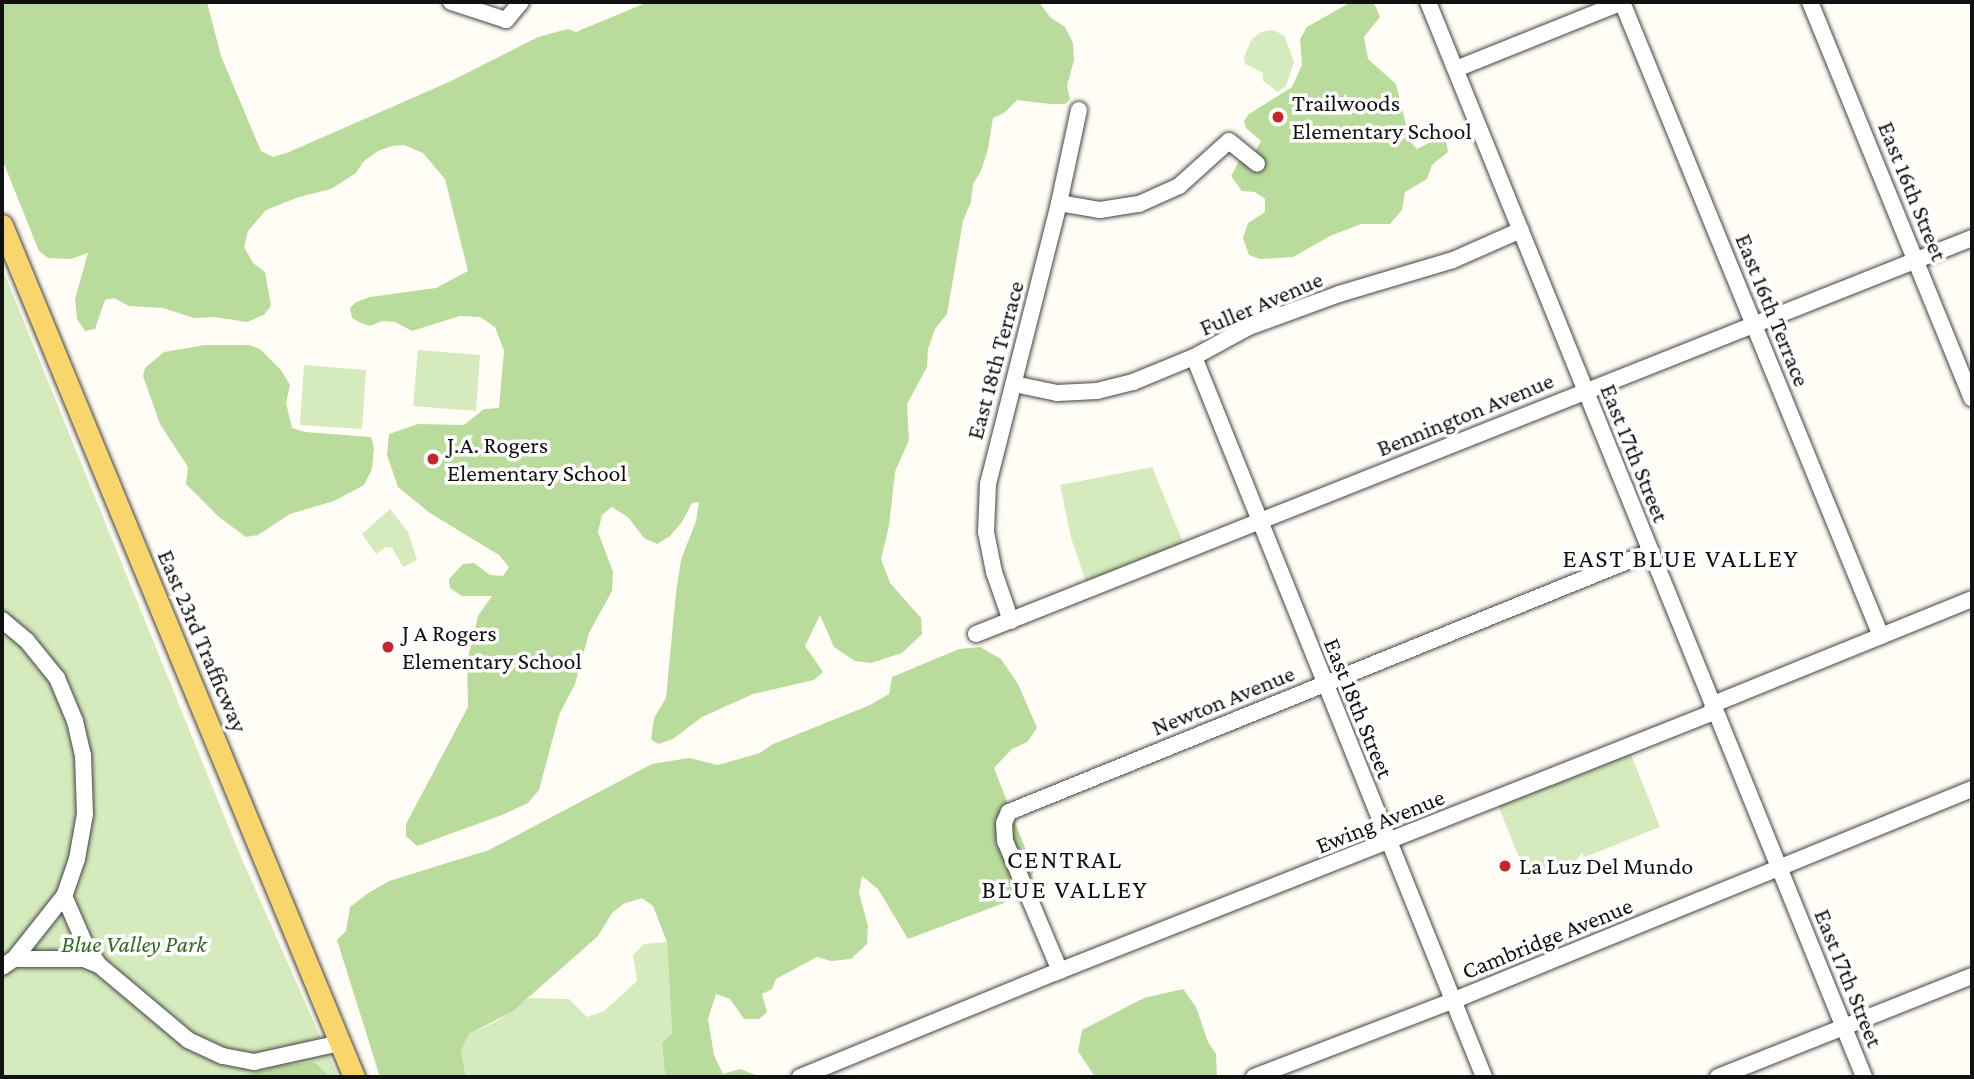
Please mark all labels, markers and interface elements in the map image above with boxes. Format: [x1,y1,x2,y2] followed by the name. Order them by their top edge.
[1292,89,1472,145] place label: Trailwoods Elementary School
[1270,109,1286,125] marker: Trailwoods Elementary School
[1872,117,1954,265] street label: East 16th Street
[1729,229,1817,391] street label: East 16th Terrace
[1195,264,1327,342] street label: Fuller Avenue
[960,278,1030,442] street label: East 18th Terrace
[1372,365,1558,463] street label: Bennington Avenue
[1594,380,1676,526] street label: East 17th Street
[447,431,627,487] place label: J.A. Rogers Elementary School
[425,451,441,467] marker: J.A. Rogers Elementary School
[1565,543,1797,575] district label: EAST BLUE VALLEY
[152,545,254,737] street label: East 23rd Trafficway
[402,619,582,675] place label: J A Rogers Elementary School
[1318,634,1400,782] street label: East 18th Street
[380,639,396,655] marker: J A Rogers Elementary School
[1147,658,1299,742] street label: Newton Avenue
[1311,782,1449,860] street label: Ewing Avenue
[983,844,1147,906] district label: CENTRAL BLUE VALLEY
[1519,852,1693,880] place label: La Luz Del Mundo
[1497,858,1513,874] marker: La Luz Del Mundo
[1457,891,1637,985] street label: Cambridge Avenue
[1808,905,1890,1051] street label: East 17th Street
[61,930,207,958] park label: Blue Valley Park

